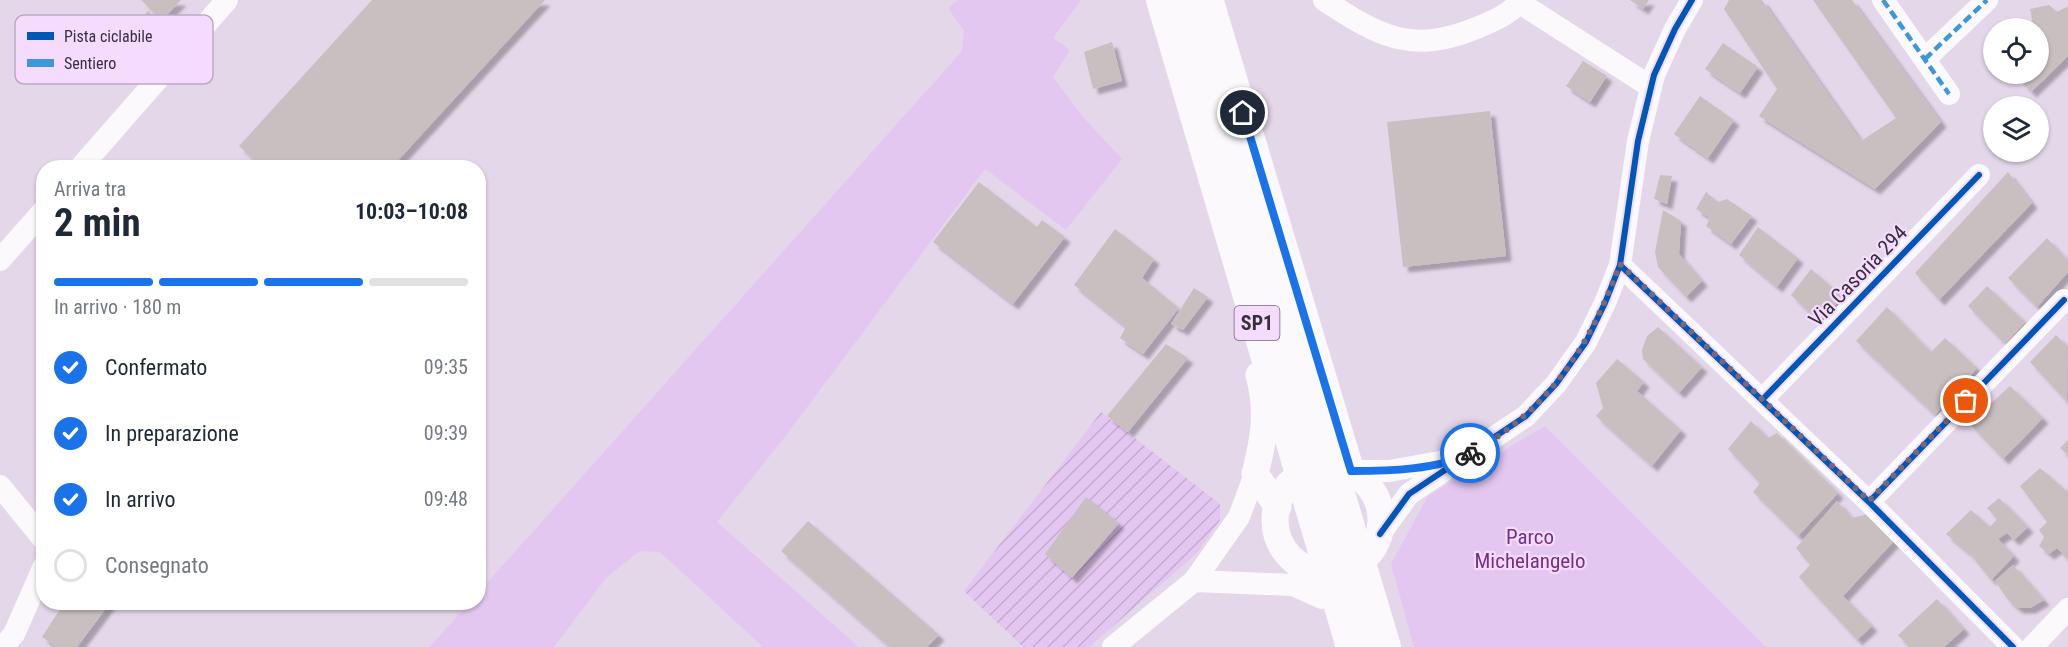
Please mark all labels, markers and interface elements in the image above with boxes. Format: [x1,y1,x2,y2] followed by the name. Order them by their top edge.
[15,15,213,84] legend
[1983,18,2049,162] map controls
[1983,18,2049,84] button: locate
[64,27,152,46] text: Pista ciclabile
[64,54,116,73] text: Sentiero
[1217,87,1268,138] pin
[1226,96,1259,129] icon: home
[1983,96,2049,162] button: layers
[54,177,126,201] text: Arriva tra
[355,199,468,224] text: 10:03–10:08
[54,200,141,246] text: 2 min
[1804,221,1912,331] street label: Via Casoria 294
[54,295,181,319] text: In arrivo · 180 m
[1234,306,1280,340] road number: SP1
[54,351,87,384] icon: check
[105,355,207,380] text: Confermato
[424,355,468,379] text: 09:35
[1940,375,1991,426] pin
[1949,384,1982,417] icon: bag
[54,417,87,450] icon: check
[105,421,239,446] text: In preparazione
[424,421,468,445] text: 09:39
[1440,423,1500,483] courier
[1454,437,1487,470] icon: bike
[54,483,87,516] icon: check
[105,487,176,512] text: In arrivo
[424,487,468,511] text: 09:48
[1475,525,1585,573] park label: Parco Michelangelo
[105,553,209,578] text: Consegnato

